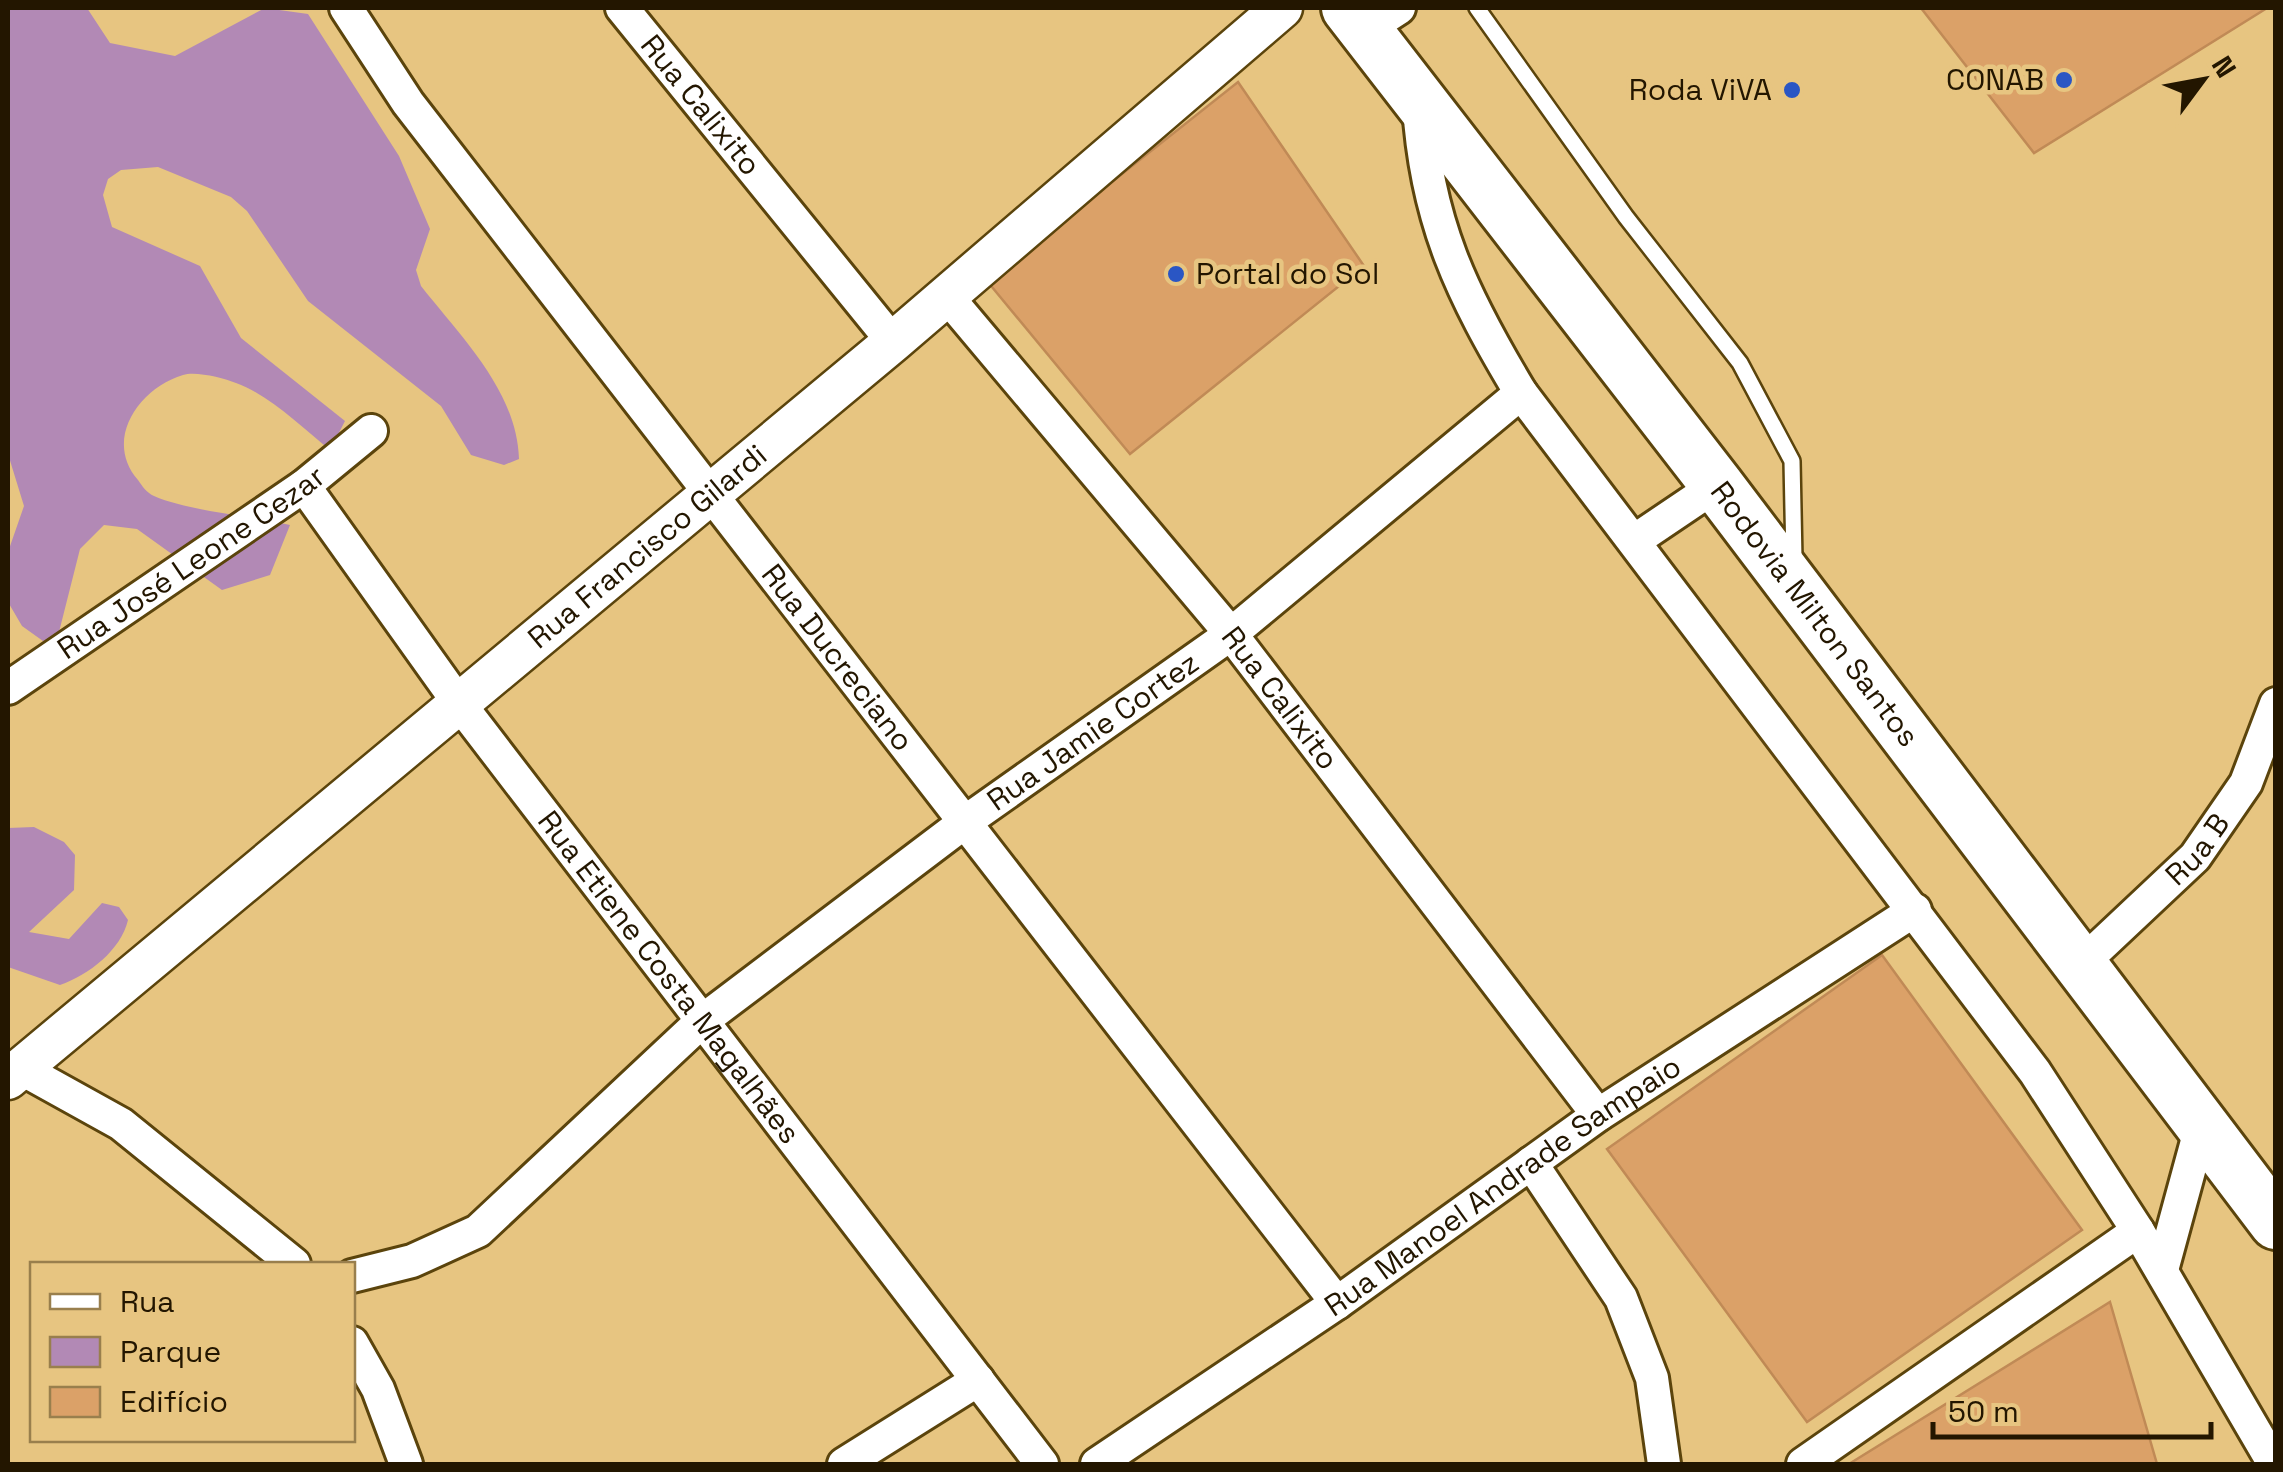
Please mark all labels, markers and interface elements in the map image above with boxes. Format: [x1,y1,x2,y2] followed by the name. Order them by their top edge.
[632,26,770,183] street label: Rua Calixito
[2153,30,2253,130] north arrow
[2204,49,2244,84] text: N
[1946,60,2044,99] place label: CONAB
[2053,69,2075,91] marker: CONAB
[1629,70,1772,109] place label: Roda ViVA
[1781,79,1803,101] marker: Roda ViVA
[1196,254,1379,293] place label: Portal do Sol
[1165,263,1187,285] marker: Portal do Sol
[519,435,775,657] street label: Rua Francisco Gilardi
[49,457,333,668] street label: Rua José Leone Cezar
[1702,473,1928,754] street label: Rodovia Milton Santos
[753,556,923,759] street label: Rua Ducreciano
[1213,618,1348,777] street label: Rua Calixito
[979,643,1206,819] street label: Rua Jamie Cortez
[529,803,809,1151] street label: Rua Etiene Costa Magalhães
[2157,806,2238,894] street label: Rua B
[1317,1046,1688,1325] street label: Rua Manoel Andrade Sampaio
[30,1262,355,1442] legend
[120,1282,175,1321] text: Rua
[120,1332,221,1371] text: Parque
[1933,1377,2210,1439] scale bar
[120,1382,228,1421] text: Edifício
[1948,1392,2019,1431] text: 50 m

